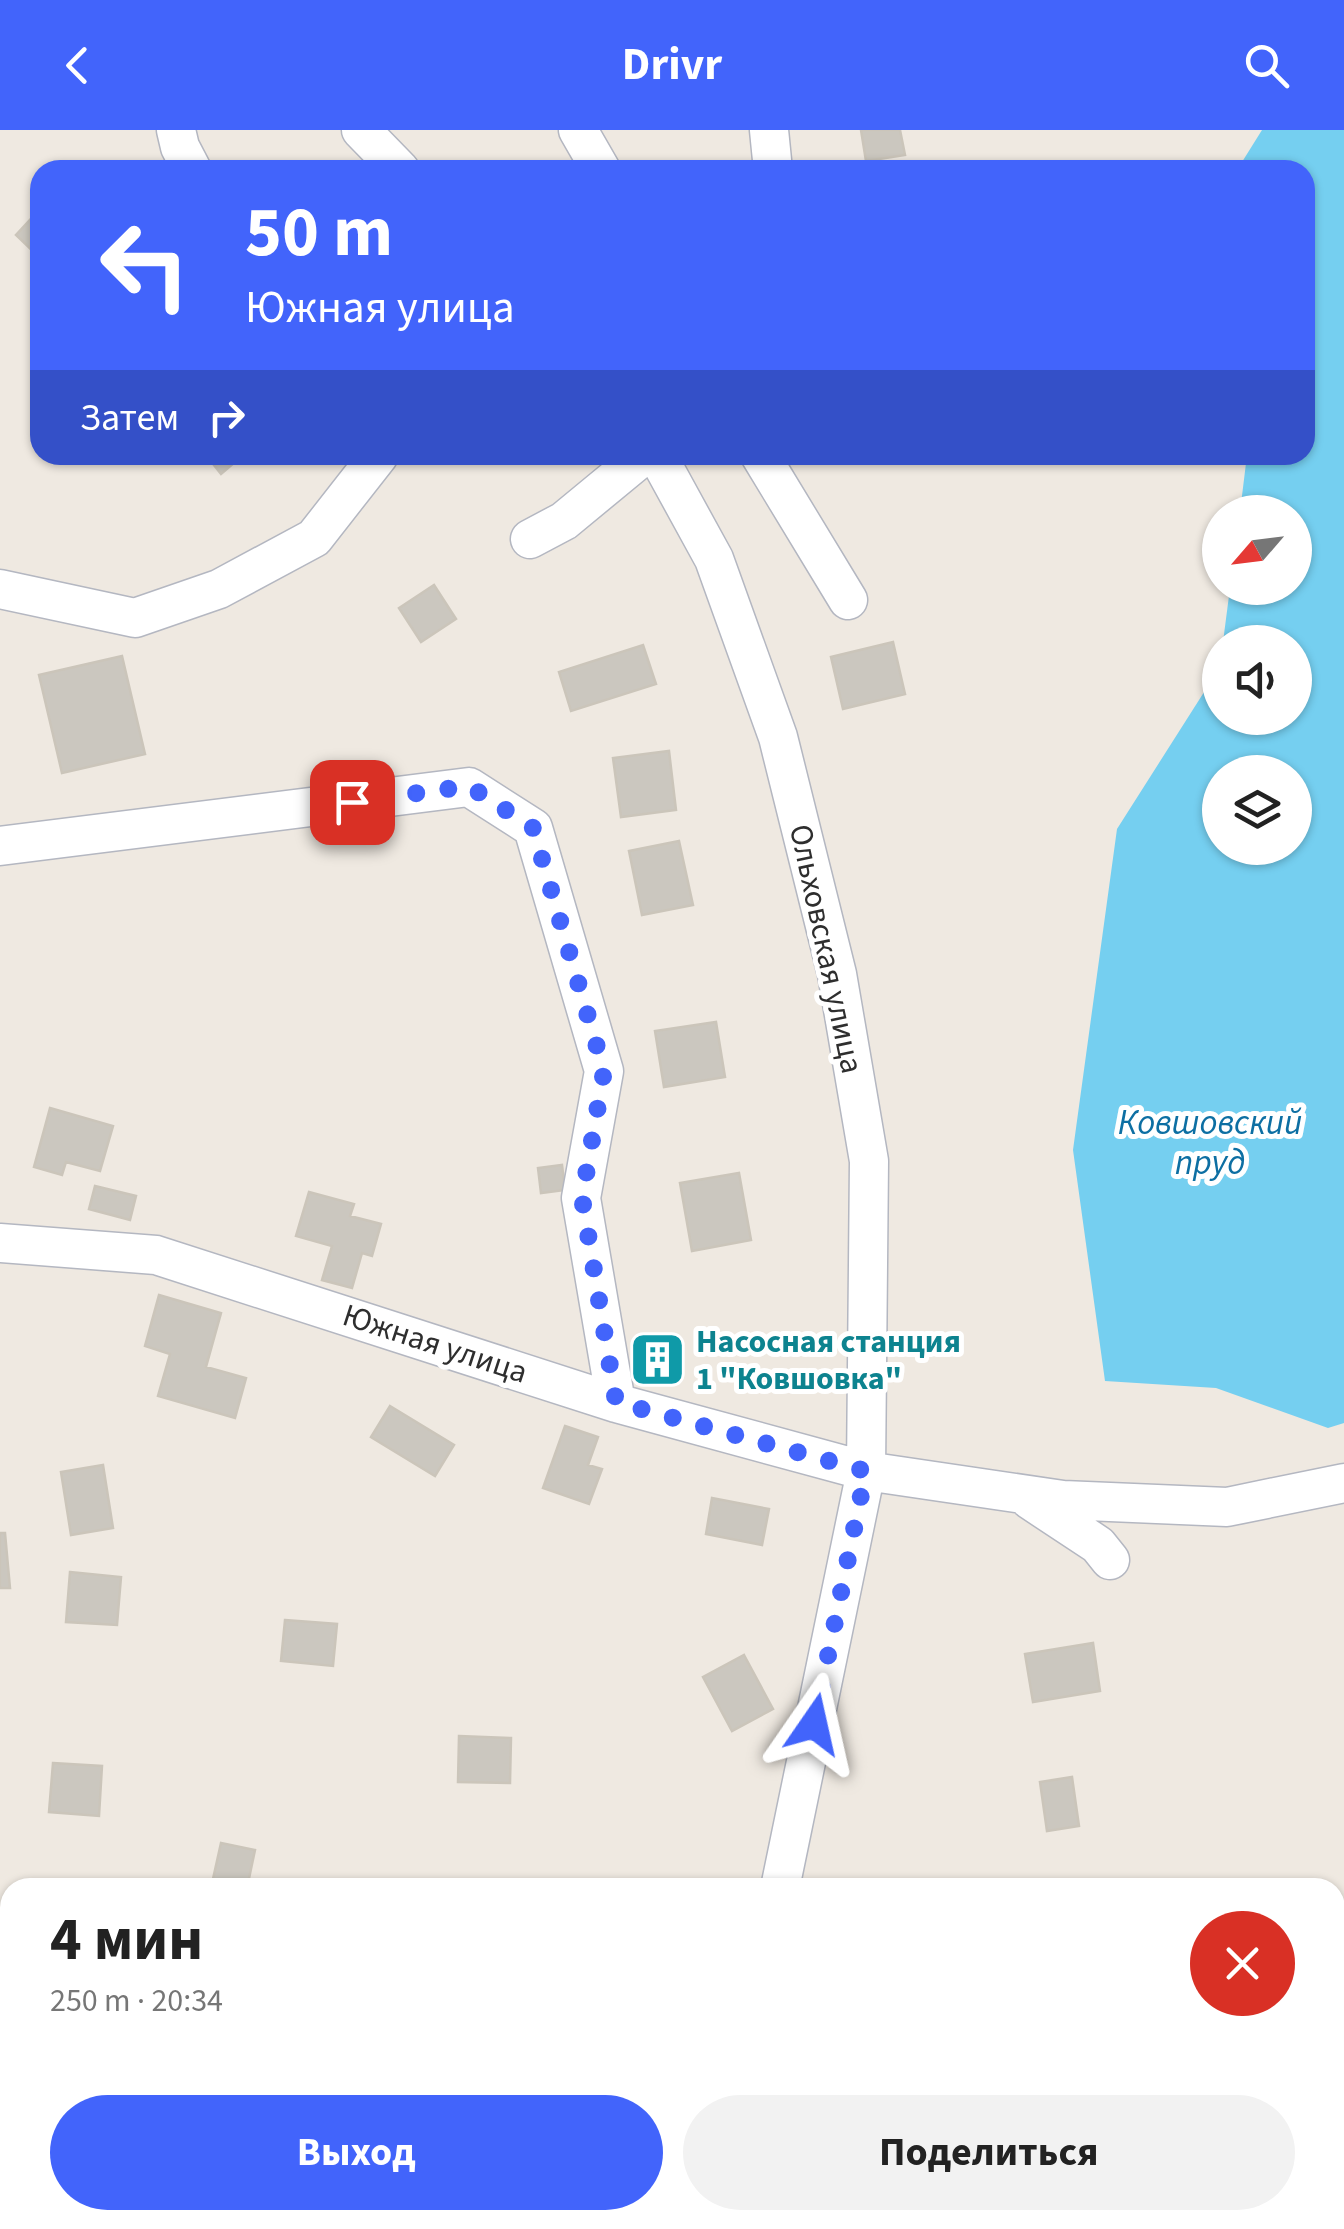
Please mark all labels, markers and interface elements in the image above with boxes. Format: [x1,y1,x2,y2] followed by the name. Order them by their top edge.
[622,33,722,97] text: Drivr
[50,38,105,93] icon: back
[1239,38,1294,93] icon: search
[245,183,393,283] text: 50 m
[80,200,210,330] icon: left
[245,276,515,340] text: Южная улица
[199,390,254,445] icon: right
[80,391,179,445] text: Затем
[1202,495,1312,605] north arrow
[1202,495,1312,865] map controls
[1202,625,1312,735] button: sound
[1202,755,1312,865] button: layers
[310,760,395,845] pin
[325,775,380,830] icon: arrive
[777,820,875,1078] street label: Ольховская улица
[1118,1098,1302,1188] water label: Ковшовский пруд
[337,1292,533,1396] street label: Южная улица
[696,1319,961,1402] place label: Насосная станция 1 "Ковшовка"
[627,1330,687,1390] building icon: Насосная станция 1 "Ковшовка"
[762,1672,866,1776] position arrow
[50,1898,203,1983] text: 4 мин
[1190,1911,1295,2016] button: close
[50,1978,223,2024] text: 250 m · 20:34
[50,2095,663,2210] button: Выход
[683,2095,1295,2210] button: Поделиться

